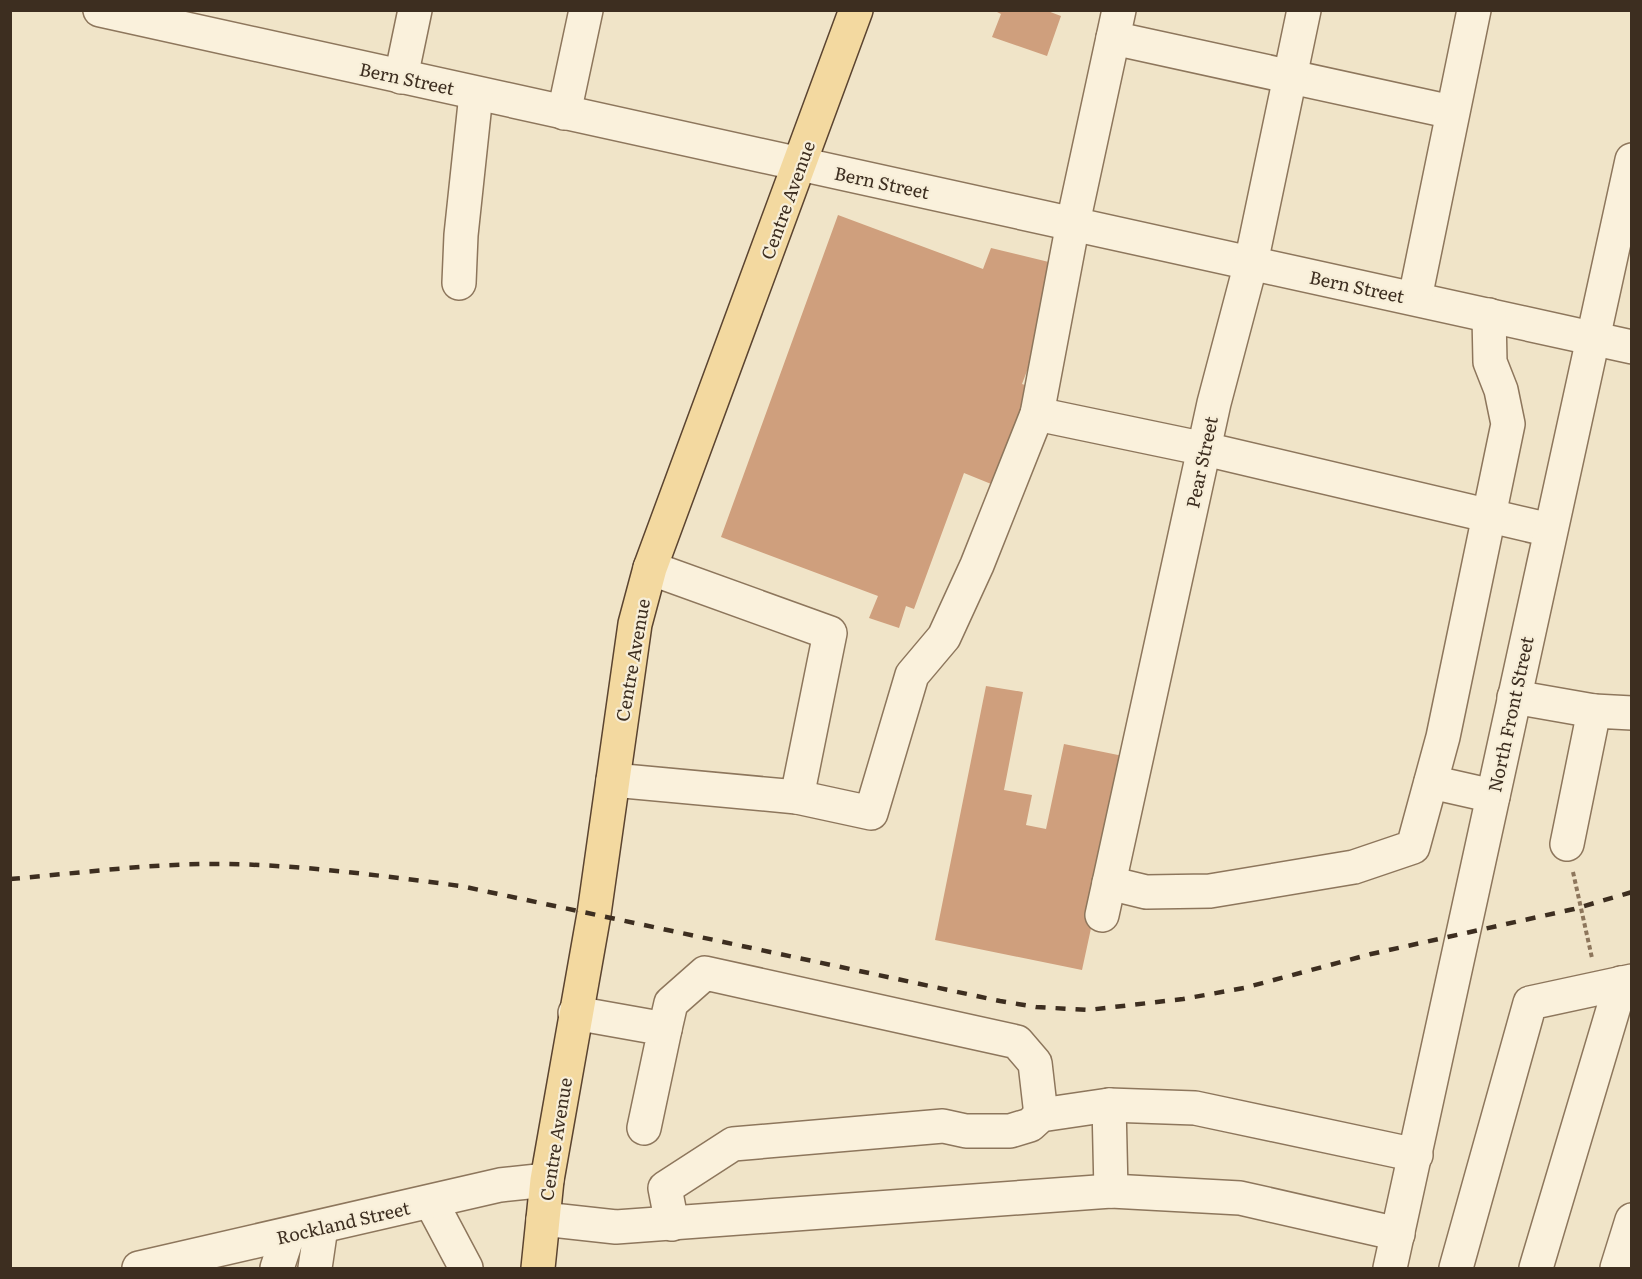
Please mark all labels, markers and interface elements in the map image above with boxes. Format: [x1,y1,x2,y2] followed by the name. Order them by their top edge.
[357,55,458,101] street label: Bern Street
[753,137,821,263] street label: Centre Avenue
[832,159,933,205] street label: Bern Street
[1307,263,1408,309] street label: Bern Street
[1178,413,1224,510] street label: Pear Street
[608,596,656,724] street label: Centre Avenue
[1480,633,1540,795] street label: North Front Street
[532,1075,578,1203] street label: Centre Avenue
[274,1193,413,1250] street label: Rockland Street

